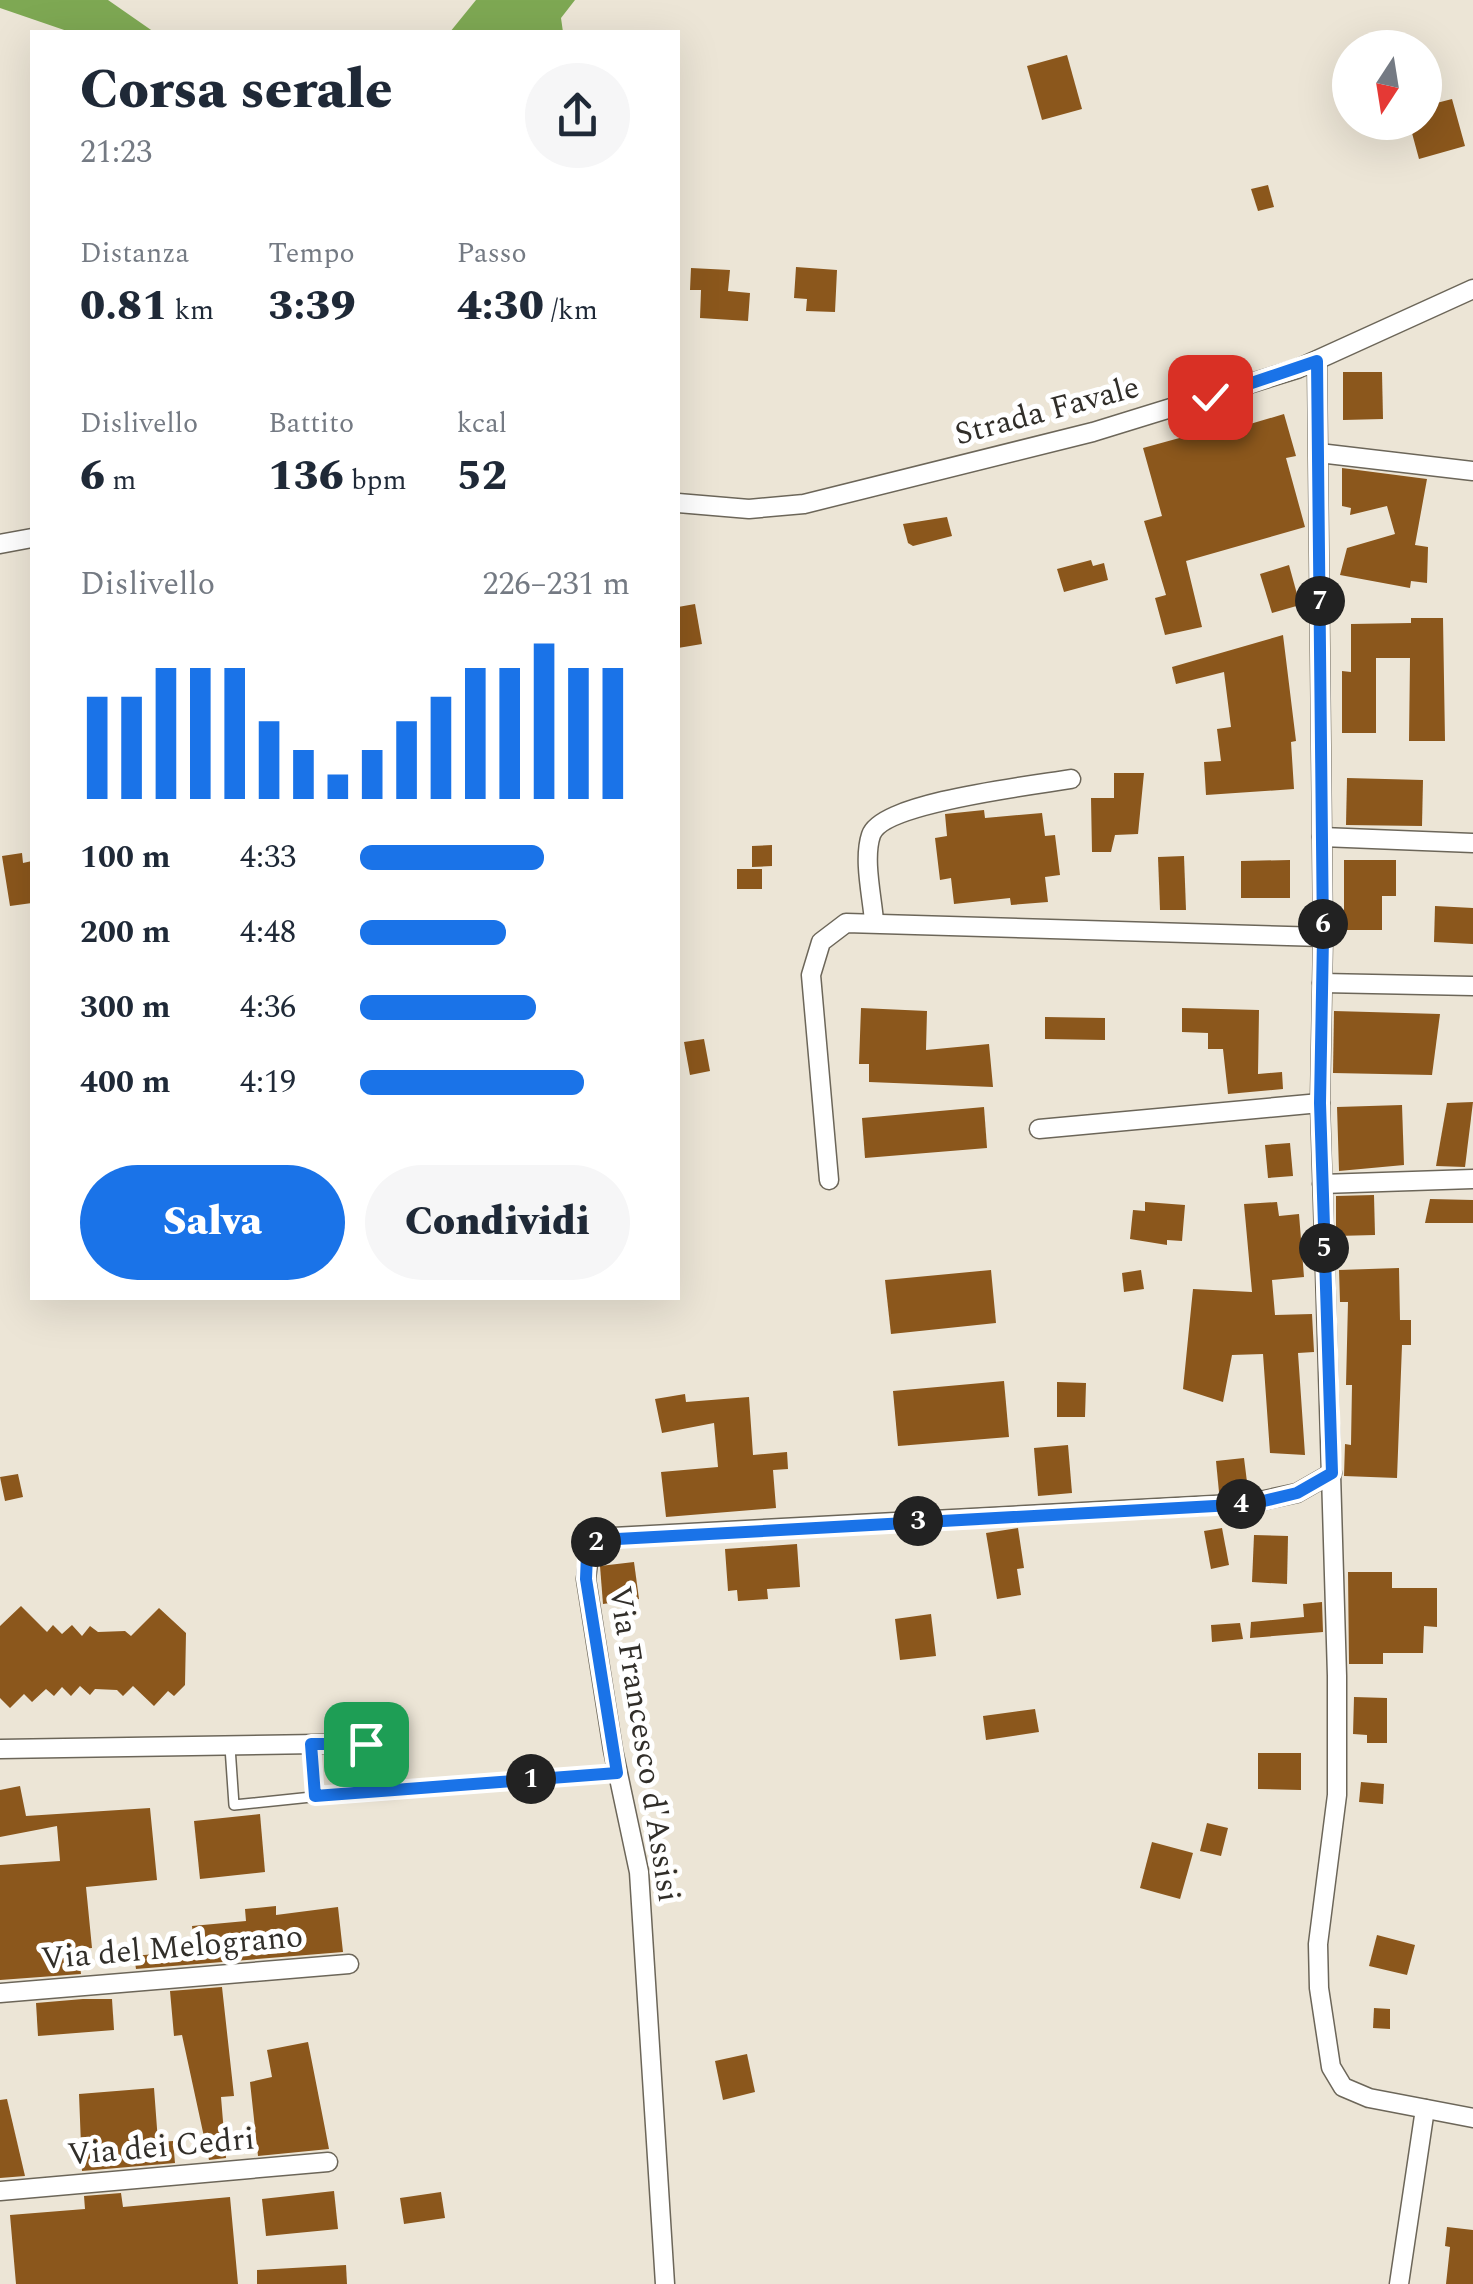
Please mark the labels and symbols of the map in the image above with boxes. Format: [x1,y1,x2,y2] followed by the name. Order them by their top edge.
[1332,30,1442,140] north arrow
[1168,355,1253,440] pin
[949,363,1145,459] street label: Strada Favale
[1295,576,1345,626] pin: 7
[1298,899,1348,949] pin: 6
[1299,1223,1349,1273] pin: 5
[1216,1479,1266,1529] pin: 4
[893,1496,943,1546] pin: 3
[571,1517,621,1567] pin: 2
[595,1582,693,1906] street label: Via Francesco d'Assisi
[324,1702,409,1787] pin
[506,1754,556,1804] pin: 1
[39,1912,305,1984] street label: Via del Melograno
[65,2114,257,2180] street label: Via dei Cedri

